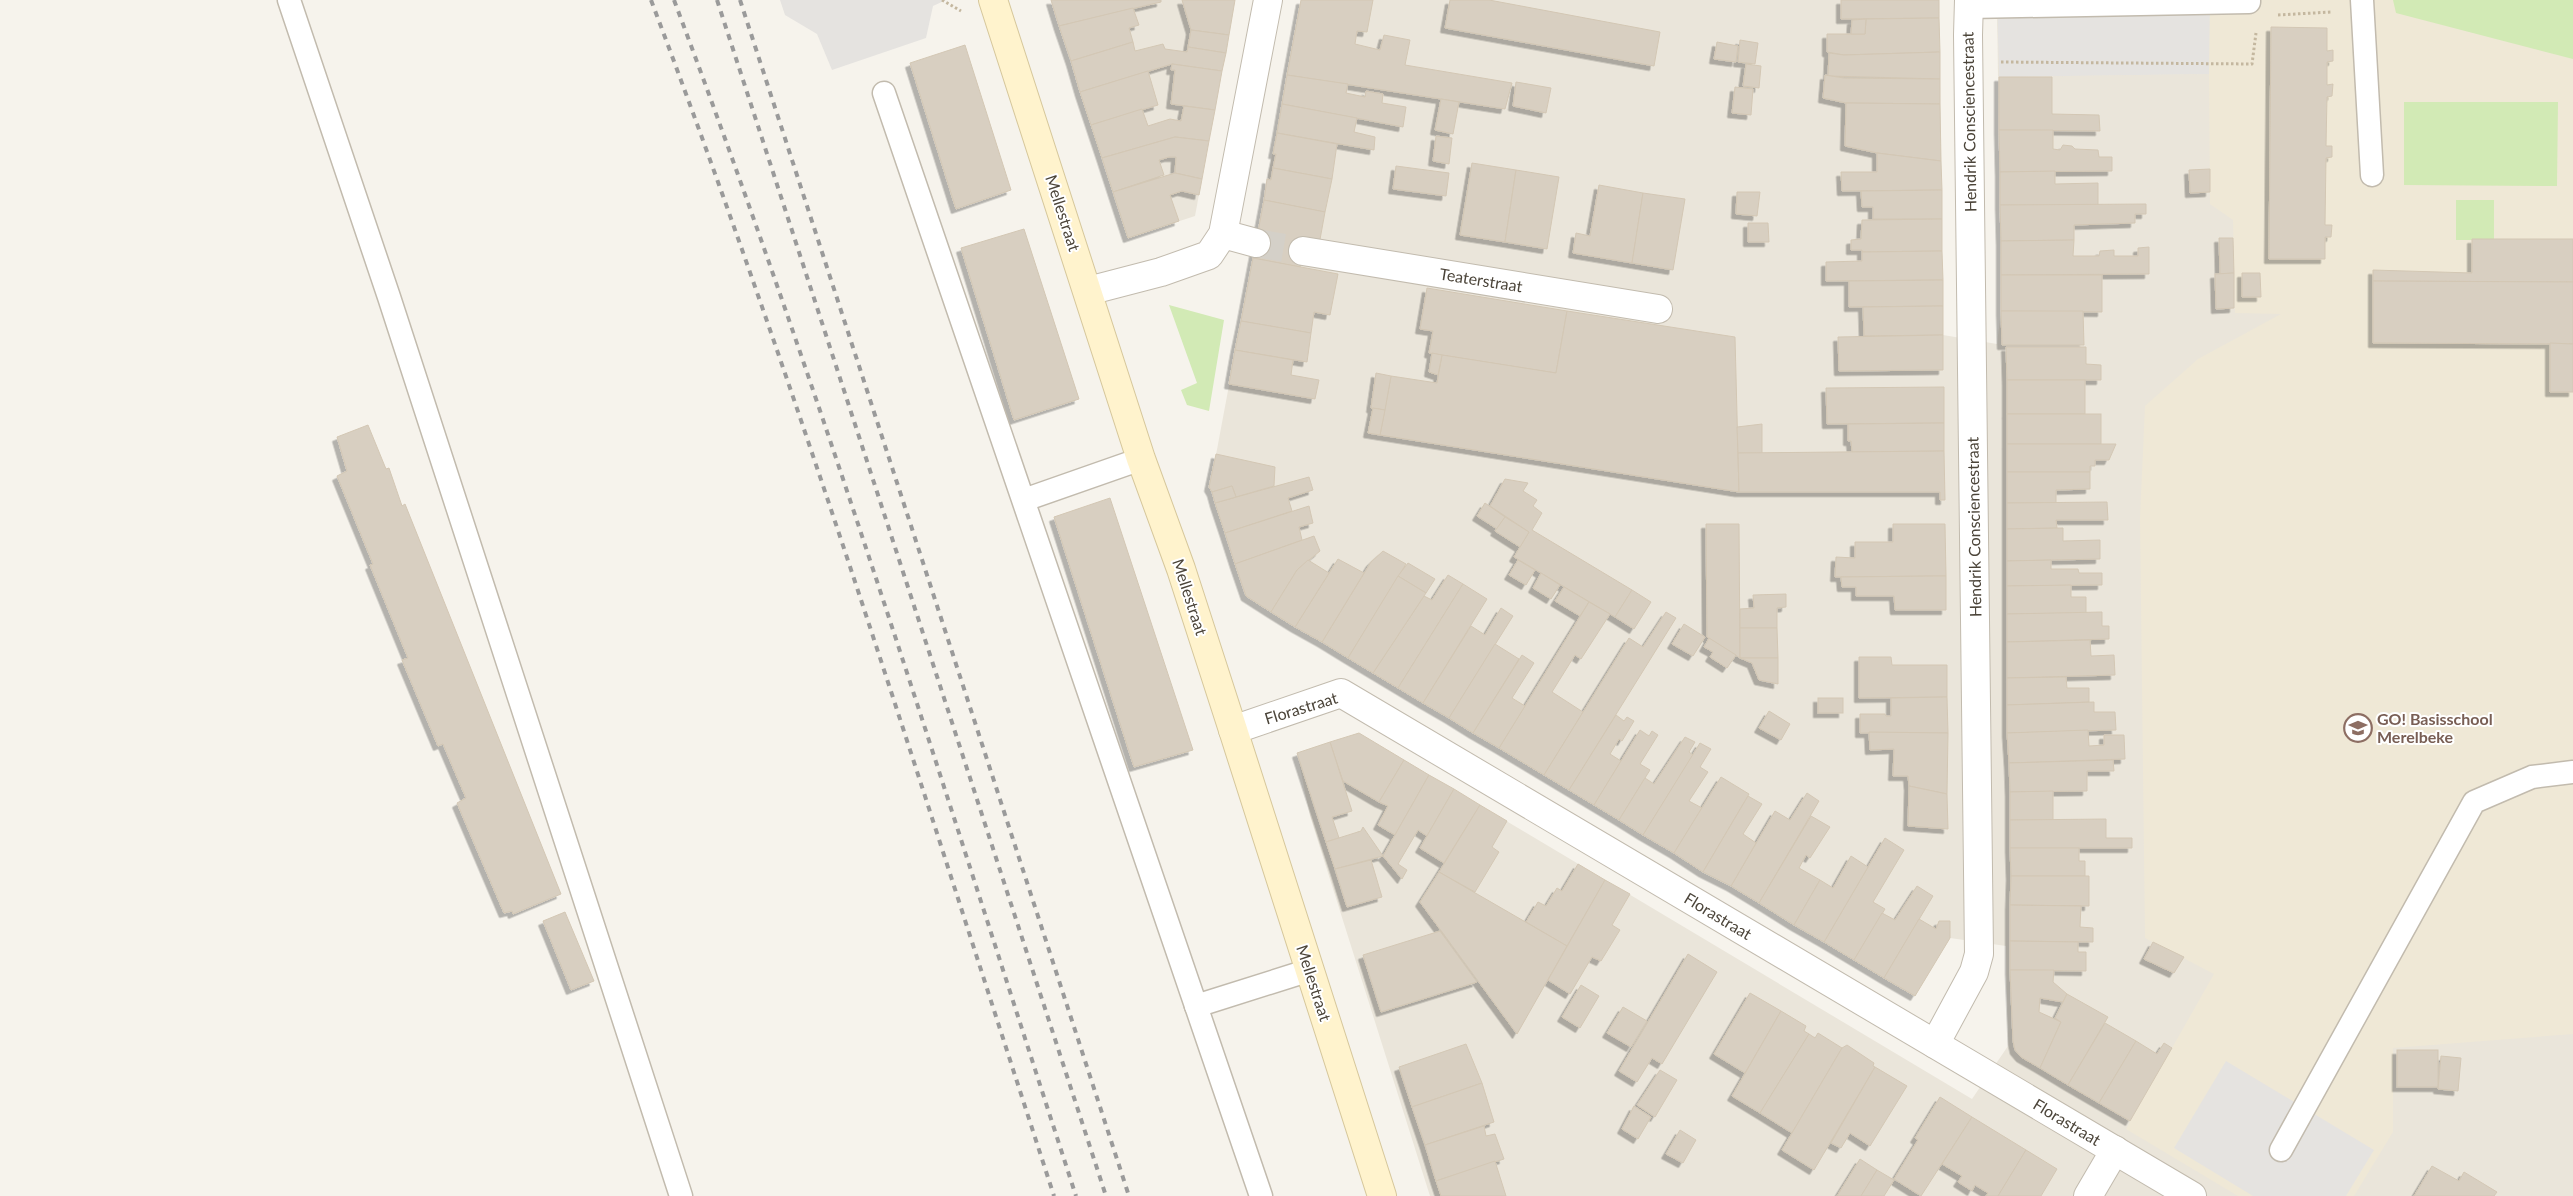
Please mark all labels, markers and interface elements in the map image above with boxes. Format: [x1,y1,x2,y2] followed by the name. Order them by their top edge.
[1957,31,1980,212] street label: Hendrik Consciencestraat
[1042,172,1085,254] street label: Mellestraat
[1438,264,1524,295] street label: Teaterstraat
[1962,436,1985,617] street label: Hendrik Consciencestraat
[1169,556,1212,638] street label: Mellestraat
[1262,687,1340,728] street label: Florastraat
[2377,709,2493,746] place label: GO! Basisschool Merelbeke
[2343,713,2373,743] school or university icon: GO! Basisschool Merelbeke
[1681,888,1756,943] street label: Florastraat
[1293,942,1336,1024] street label: Mellestraat
[2030,1094,2105,1149] street label: Florastraat

